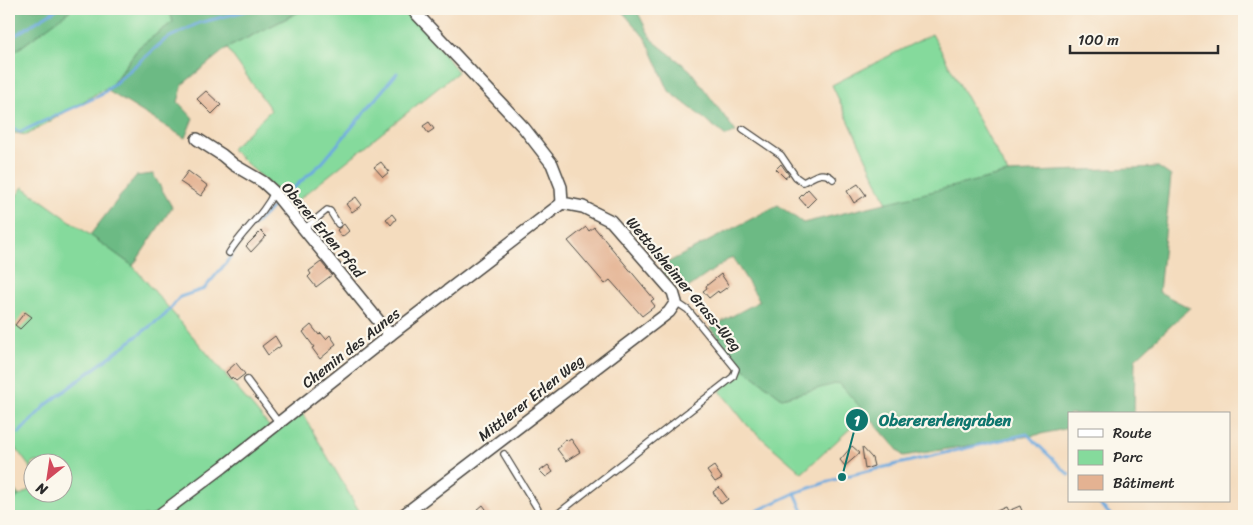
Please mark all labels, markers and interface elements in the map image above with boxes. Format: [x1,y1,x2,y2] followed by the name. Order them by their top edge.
[1070,22,1218,54] scale bar
[1078,27,1119,53] text: 100 m
[275,176,372,285] street label: Oberer Erlen Pfad
[619,211,749,357] street label: Wettolsheimer Grass-Weg
[296,301,406,395] street label: Chemin des Aunes
[472,348,590,448] street label: Mittlerer Erlen Weg
[844,405,1021,436] callout: Oberererlengraben
[878,406,1011,435] text: Oberererlengraben
[854,408,861,434] text: 1
[1068,412,1230,502] legend
[1113,420,1152,446] text: Route
[1113,444,1143,470] text: Parc
[22,452,72,502] north arrow
[1113,470,1175,496] text: Bâtiment
[31,475,53,503] text: N

